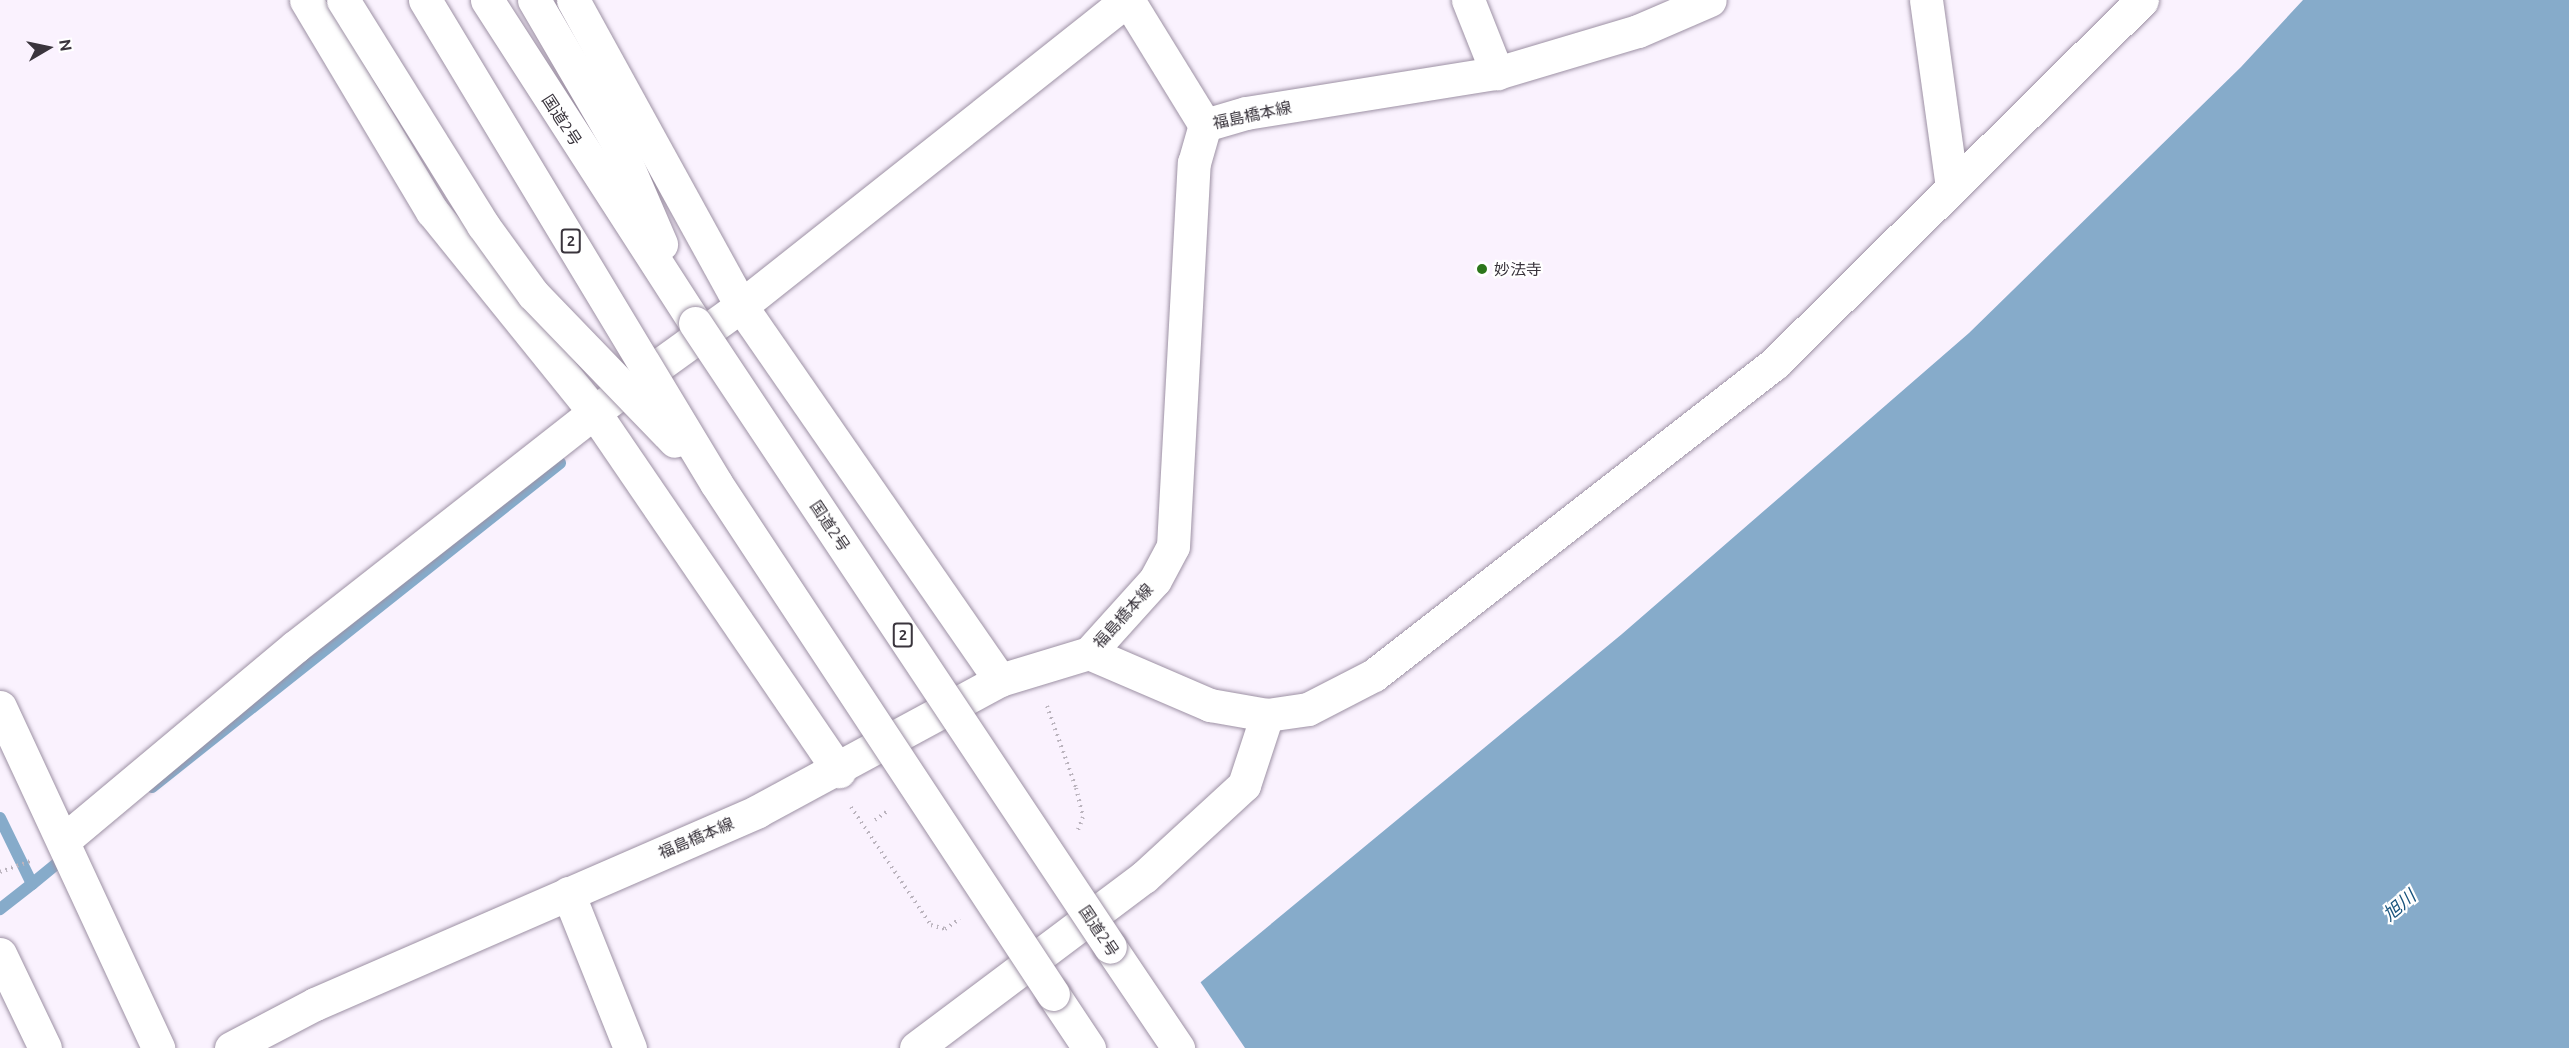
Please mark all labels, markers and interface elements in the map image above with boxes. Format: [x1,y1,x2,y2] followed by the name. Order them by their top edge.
[18,18,78,78] north arrow
[56,38,76,52] text: N
[538,91,586,149] street label: 国道2号
[1211,97,1293,133] street label: 福島橋本線
[560,229,582,253] road number: 2
[1494,259,1542,279] place label: 妙法寺
[1475,262,1489,276] marker: 妙法寺
[806,497,854,555] street label: 国道2号
[1089,580,1157,652] street label: 福島橋本線
[892,623,914,647] road number: 2
[655,814,737,862] street label: 福島橋本線
[2378,885,2420,925] water label: 旭川
[1075,902,1123,960] street label: 国道2号

